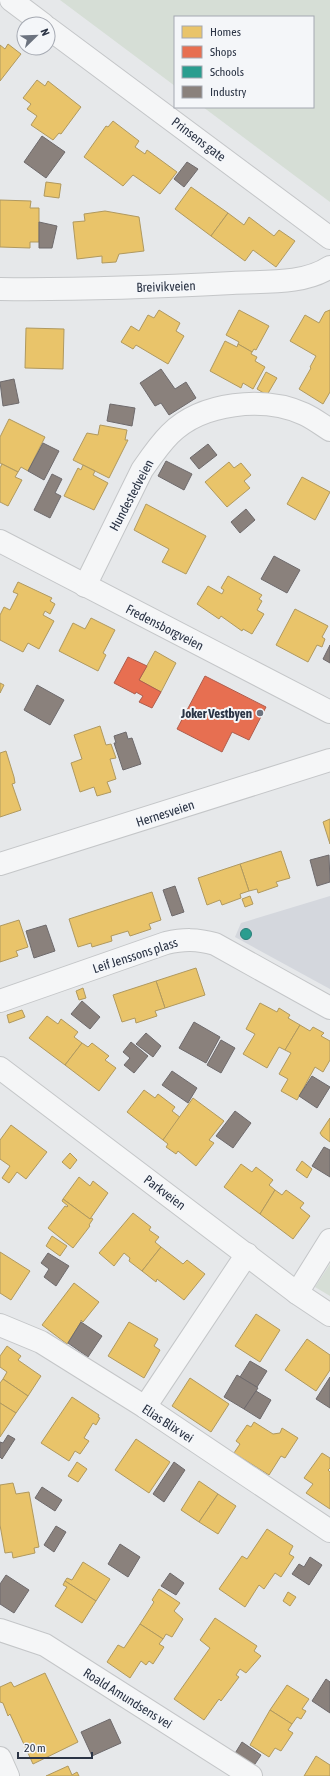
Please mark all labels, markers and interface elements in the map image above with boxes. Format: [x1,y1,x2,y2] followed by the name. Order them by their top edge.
[16,16,56,56] north arrow
[174,16,314,108] legend
[210,25,241,39] text: Homes
[38,27,52,37] text: N
[210,45,236,59] text: Shops
[210,65,244,79] text: Schools
[210,85,247,99] text: Industry
[169,114,229,165] street label: Prinsens gate
[136,278,196,295] street label: Breivikveien
[106,457,157,534] street label: Hundestedveien
[123,601,206,653] street label: Fredensborgveien
[180,706,252,721] place label: Joker Vestbyen
[255,708,265,718] marker: Joker Vestbyen
[134,797,196,830] street label: Hernesveien
[91,935,180,976] street label: Leif Jenssons plass
[141,1172,188,1213] street label: Parkveien
[139,1401,196,1446] street label: Elias Blix vei
[81,1665,175,1732] street label: Roald Amundsens vei
[18,1734,92,1760] scale bar
[24,1741,46,1755] text: 20 m

